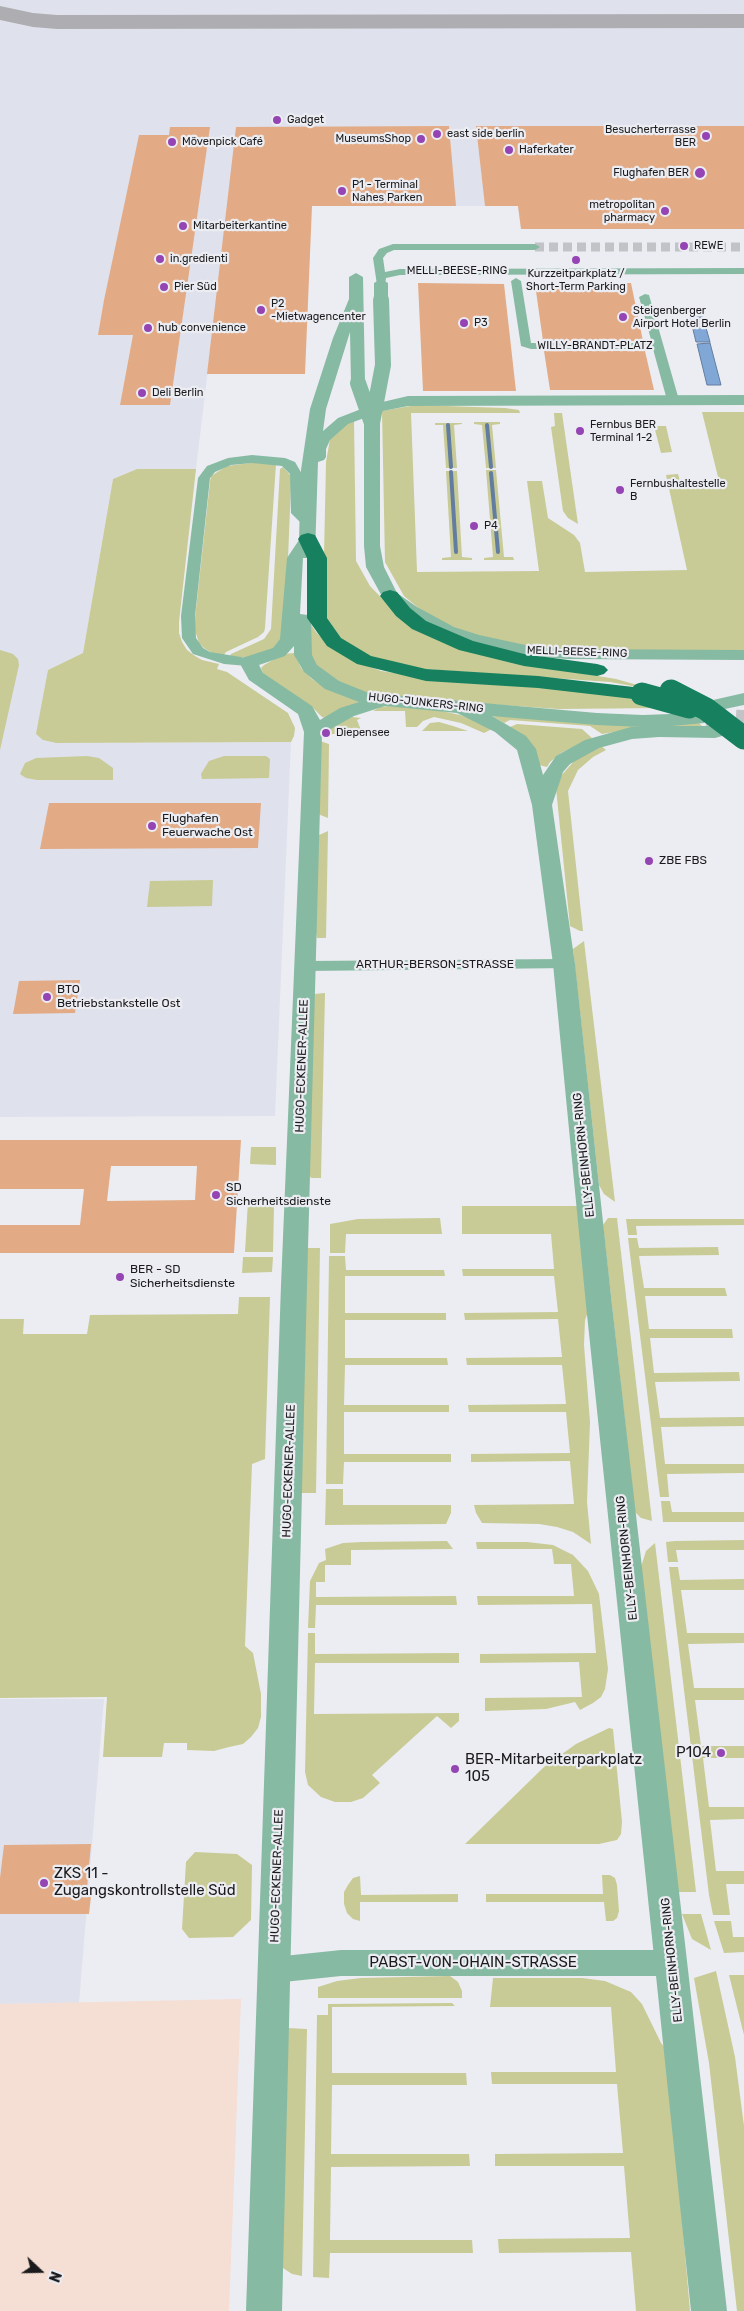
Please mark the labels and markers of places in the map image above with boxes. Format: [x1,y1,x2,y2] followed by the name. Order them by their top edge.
[287,113,324,127] place label: Gadget
[271,114,283,126] marker: Gadget
[605,123,696,149] place label: Besucherterrasse BER
[447,127,524,141] place label: east side berlin
[431,128,443,140] marker: east side berlin
[700,130,712,142] marker: Besucherterrasse BER
[335,132,411,146] place label: MuseumsShop
[415,133,427,145] marker: MuseumsShop
[182,135,263,149] place label: Mövenpick Café
[166,136,178,148] marker: Mövenpick Café
[519,143,574,157] place label: Haferkater
[503,144,515,156] marker: Haferkater
[613,166,689,180] place label: Flughafen BER
[693,166,707,180] marker: Flughafen BER
[352,178,422,204] place label: P1 - Terminal Nahes Parken
[336,185,348,197] marker: P1 - Terminal Nahes Parken
[589,198,655,224] place label: metropolitan pharmacy
[659,205,671,217] marker: metropolitan pharmacy
[193,219,287,233] place label: Mitarbeiterkantine
[177,220,189,232] marker: Mitarbeiterkantine
[694,239,723,253] place label: REWE
[678,240,690,252] marker: REWE
[170,252,228,266] place label: in.gredienti
[154,253,166,265] marker: in.gredienti
[570,254,582,266] marker: Kurzzeitparkplatz / Short-Term Parking
[526,267,626,293] place label: Kurzzeitparkplatz / Short-Term Parking
[174,280,217,294] place label: Pier Süd
[158,281,170,293] marker: Pier Süd
[271,297,366,323] place label: P2 -Mietwagencenter
[255,304,267,316] marker: P2 -Mietwagencenter
[633,304,731,330] place label: Steigenberger Airport Hotel Berlin
[617,311,629,323] marker: Steigenberger Airport Hotel Berlin
[474,316,488,330] place label: P3
[458,317,470,329] marker: P3
[158,321,246,335] place label: hub convenience
[142,322,154,334] marker: hub convenience
[152,386,203,400] place label: Deli Berlin
[136,387,148,399] marker: Deli Berlin
[590,418,656,444] place label: Fernbus BER Terminal 1-2
[574,425,586,437] marker: Fernbus BER Terminal 1-2
[630,477,726,503] place label: Fernbushaltestelle B
[614,484,626,496] marker: Fernbushaltestelle B
[484,519,498,533] place label: P4
[468,520,480,532] marker: P4
[336,726,390,740] place label: Diepensee
[320,727,332,739] marker: Diepensee
[162,812,253,840] place label: Flughafen Feuerwache Ost
[146,820,158,832] marker: Flughafen Feuerwache Ost
[659,854,707,868] place label: ZBE FBS
[643,855,655,867] marker: ZBE FBS
[57,983,180,1011] place label: BTO Betriebstankstelle Ost
[41,991,53,1003] marker: BTO Betriebstankstelle Ost
[226,1181,331,1209] place label: SD Sicherheitsdienste
[210,1189,222,1201] marker: SD Sicherheitsdienste
[130,1263,235,1291] place label: BER - SD Sicherheitsdienste
[114,1271,126,1283] marker: BER - SD Sicherheitsdienste
[676,1744,711,1762] place label: P104
[715,1747,727,1759] marker: P104
[465,1751,642,1786] place label: BER-Mitarbeiterparkplatz 105
[449,1763,461,1775] marker: BER-Mitarbeiterparkplatz 105
[54,1865,236,1900] place label: ZKS 11 - Zugangskontrollstelle Süd
[38,1877,50,1889] marker: ZKS 11 - Zugangskontrollstelle Süd

